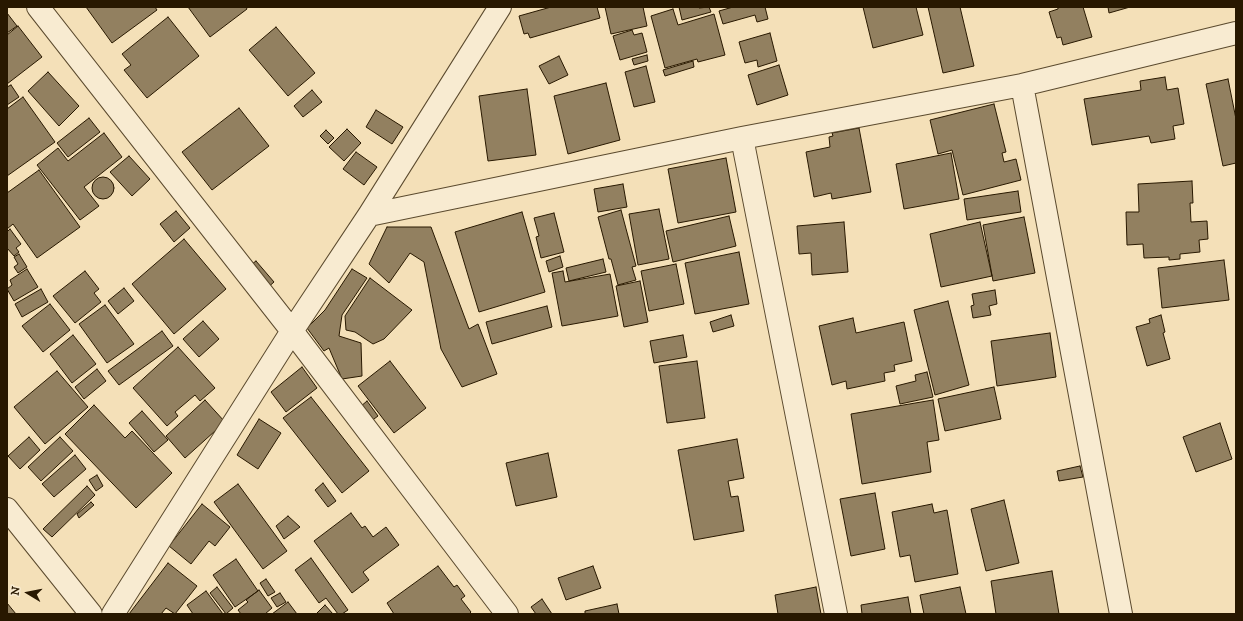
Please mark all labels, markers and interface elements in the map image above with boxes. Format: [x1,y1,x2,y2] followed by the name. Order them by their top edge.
[8,573,48,613] north arrow
[9,585,24,597] text: N

